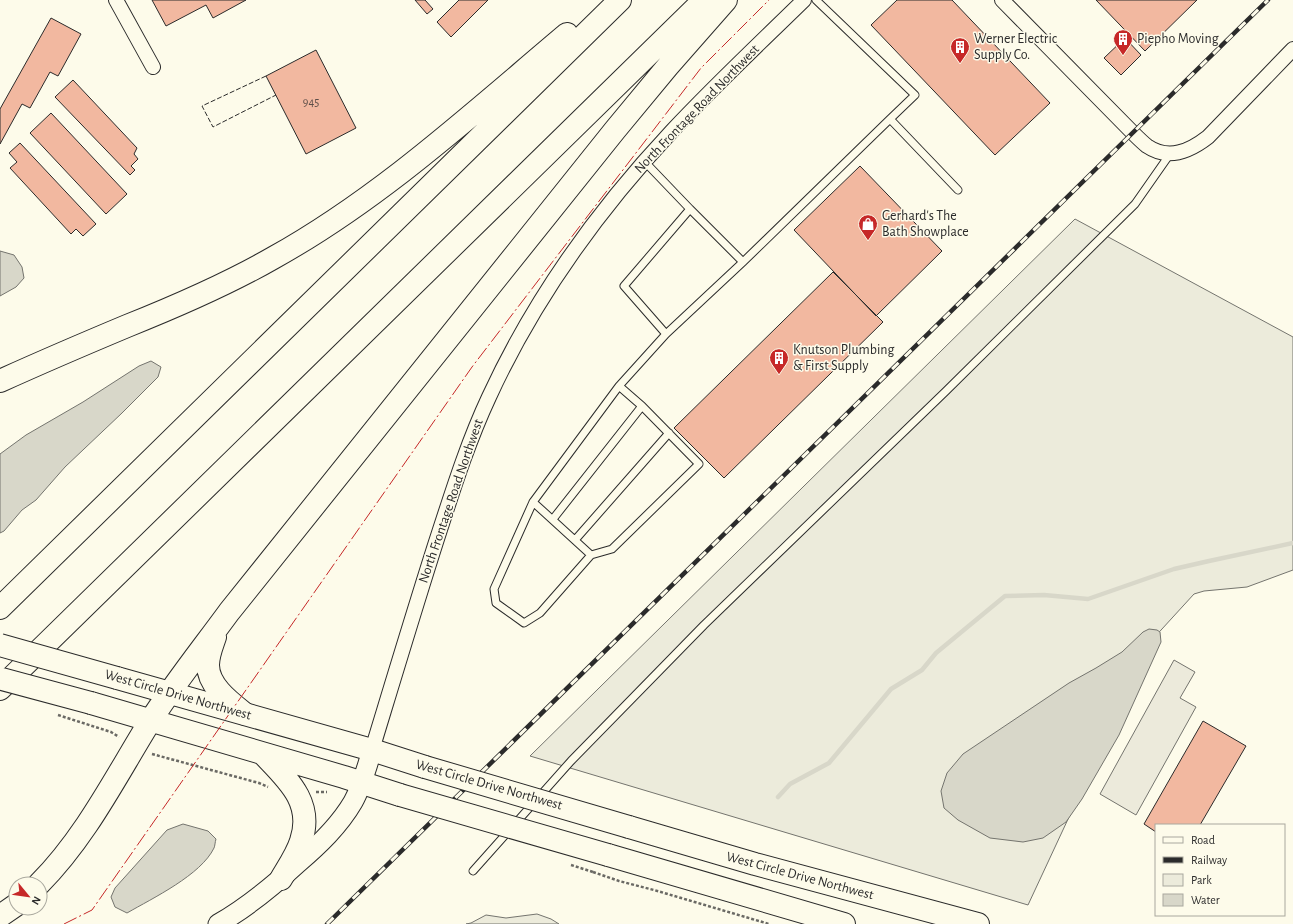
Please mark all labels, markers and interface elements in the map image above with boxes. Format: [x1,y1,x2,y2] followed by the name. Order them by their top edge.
[1112,28,1134,56] building icon: Piepho Moving
[974,32,1058,62] place label: Werner Electric Supply Co.
[1137,32,1219,46] place label: Piepho Moving
[949,36,971,64] building icon: Werner Electric Supply Co.
[632,42,762,176] street label: North Frontage Road Northwest
[303,96,319,108] house number: 945
[882,209,969,239] place label: Gerhard's The Bath Showplace
[857,213,879,241] shop icon: Gerhard's The Bath Showplace
[793,343,895,373] place label: Knutson Plumbing & First Supply
[768,347,790,375] building icon: Knutson Plumbing & First Supply
[416,417,486,585] street label: North Frontage Road Northwest
[103,667,253,723] street label: West Circle Drive Northwest
[414,757,564,813] street label: West Circle Drive Northwest
[1155,824,1285,916] legend
[1191,834,1215,846] text: Road
[725,850,876,903] street label: West Circle Drive Northwest
[1191,854,1227,867] text: Railway
[1191,874,1212,886] text: Park
[8,876,48,916] north arrow
[1191,894,1220,906] text: Water
[30,895,43,907] text: N

